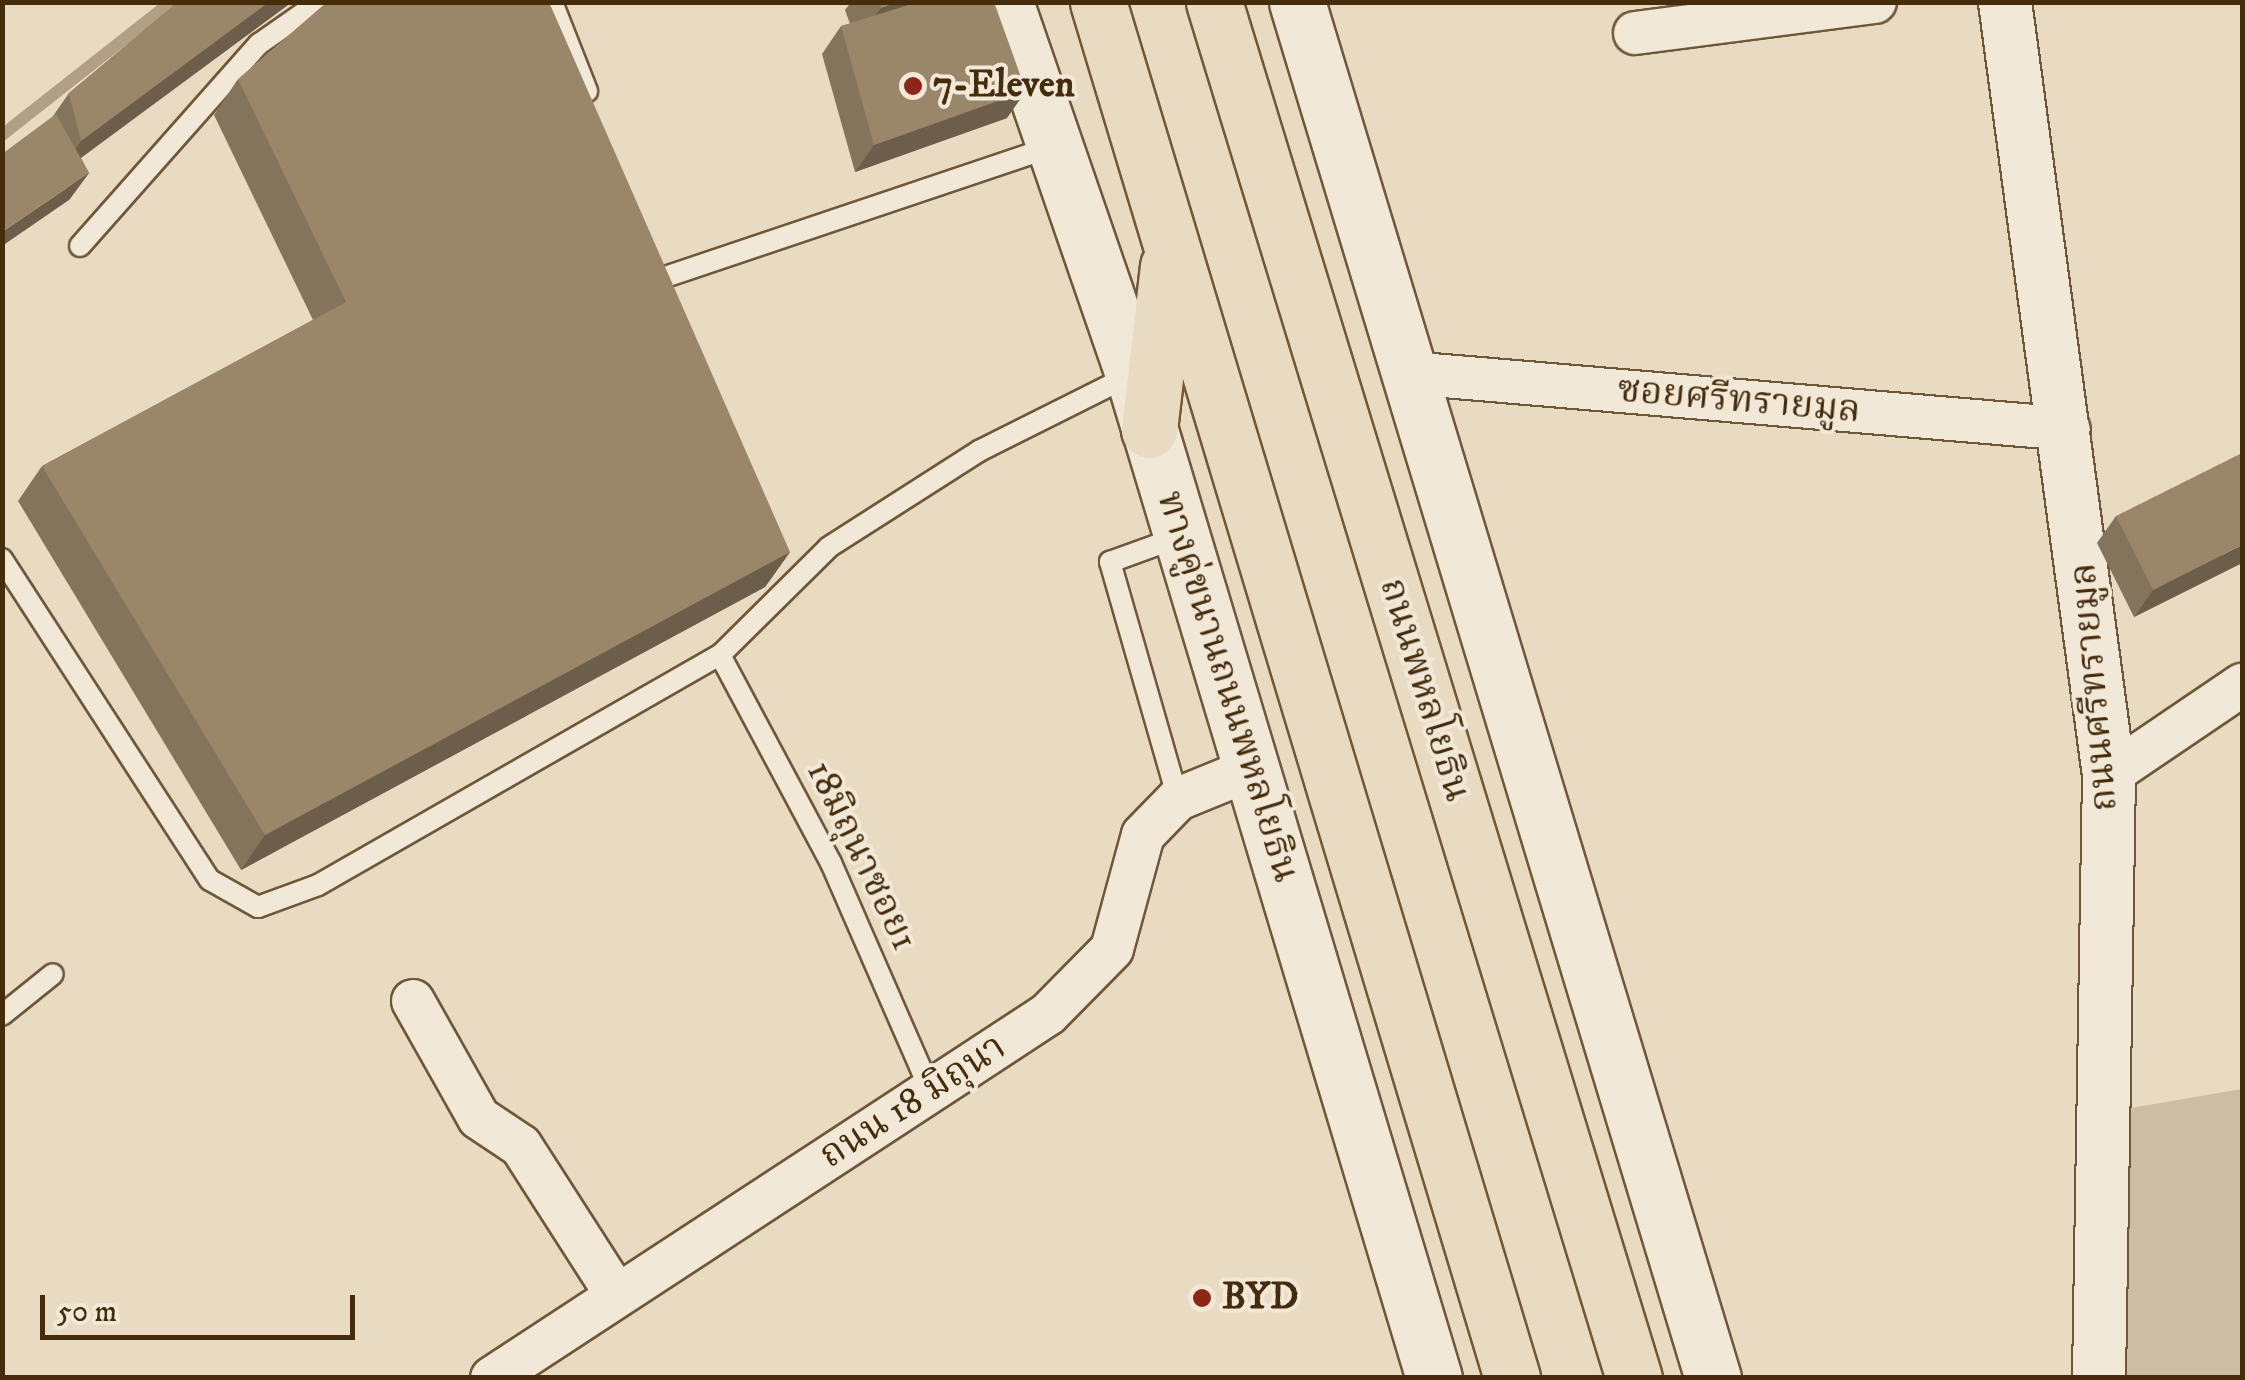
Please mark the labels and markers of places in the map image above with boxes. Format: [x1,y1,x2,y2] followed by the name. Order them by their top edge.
[933,63,1075,109] place label: 7-Eleven
[902,75,924,97] marker: 7-Eleven
[1222,1275,1298,1321] place label: BYD
[1191,1287,1213,1309] marker: BYD

